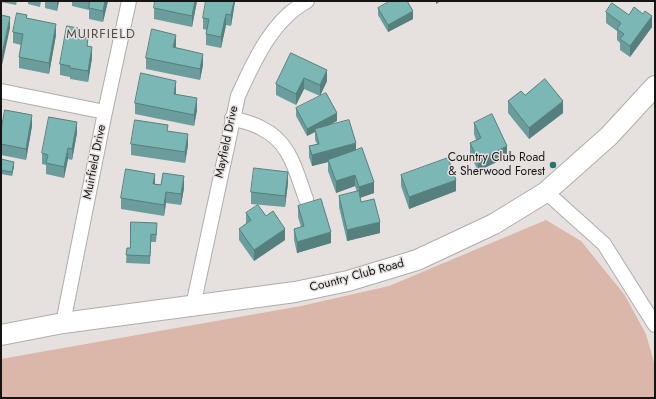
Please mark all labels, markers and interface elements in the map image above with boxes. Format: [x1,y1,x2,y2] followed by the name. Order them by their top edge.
[66,27,136,43] district label: MUIRFIELD
[212,105,242,179] street label: Mayfield Drive
[81,123,109,201] street label: Muirfield Drive
[448,151,545,179] place label: Country Club Road & Sherwood Forest
[548,160,558,170] marker: Country Club Road & Sherwood Forest
[308,256,406,296] street label: Country Club Road

